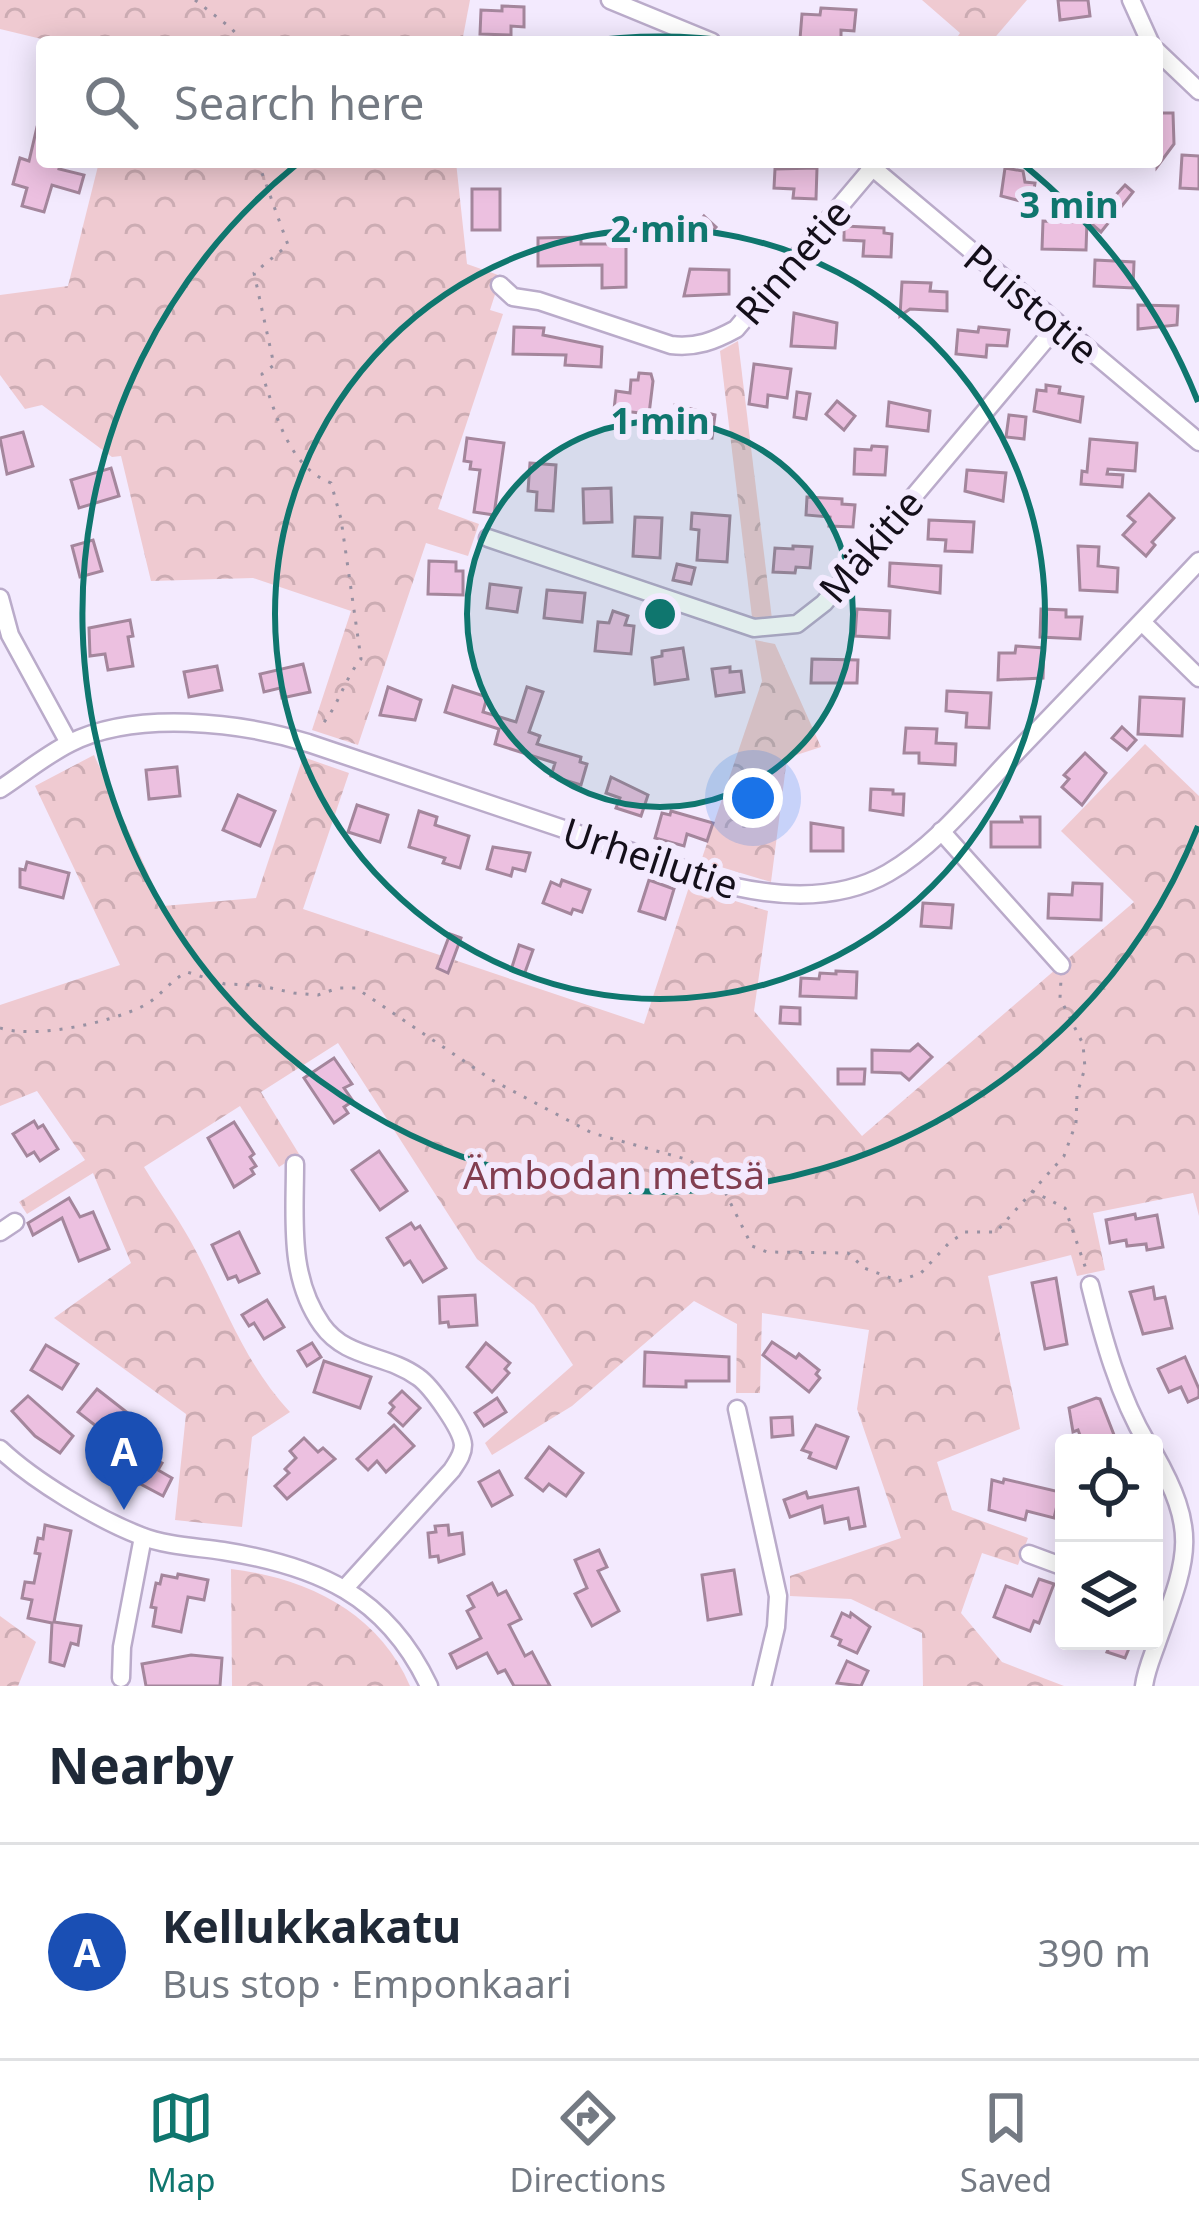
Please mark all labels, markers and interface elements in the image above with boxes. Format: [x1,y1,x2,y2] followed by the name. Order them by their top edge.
[36,36,1163,168] search box
[78,69,144,135] icon: search
[174,72,424,133] text: Search here
[1019,180,1119,229] text: 3 min
[723,187,861,335] street label: Rinnetie
[610,204,710,253] text: 2 min
[954,231,1110,375] street label: Puistotie
[610,396,710,445] text: 1 min
[806,477,934,613] street label: Mäkitie
[639,593,681,635] centre of rings
[723,768,783,828] your location
[557,804,745,910] street label: Urheilutie
[463,1147,765,1200] park label: Ämbodan metsä
[85,1411,163,1510] pin: A
[1055,1434,1163,1650] map controls
[1055,1434,1163,1542] button: locate
[1055,1542,1163,1650] button: layers
[48,1729,234,1799] text: Nearby
[162,1895,461,1956] text: Kellukkakatu
[74,1925,101,1978] text: A
[1037,1925,1151,1978] text: 390 m
[162,1956,572,2009] text: Bus stop · Emponkaari
[147,2085,216,2202] tab: Map
[509,2085,666,2202] tab: Directions
[960,2085,1052,2202] tab: Saved

